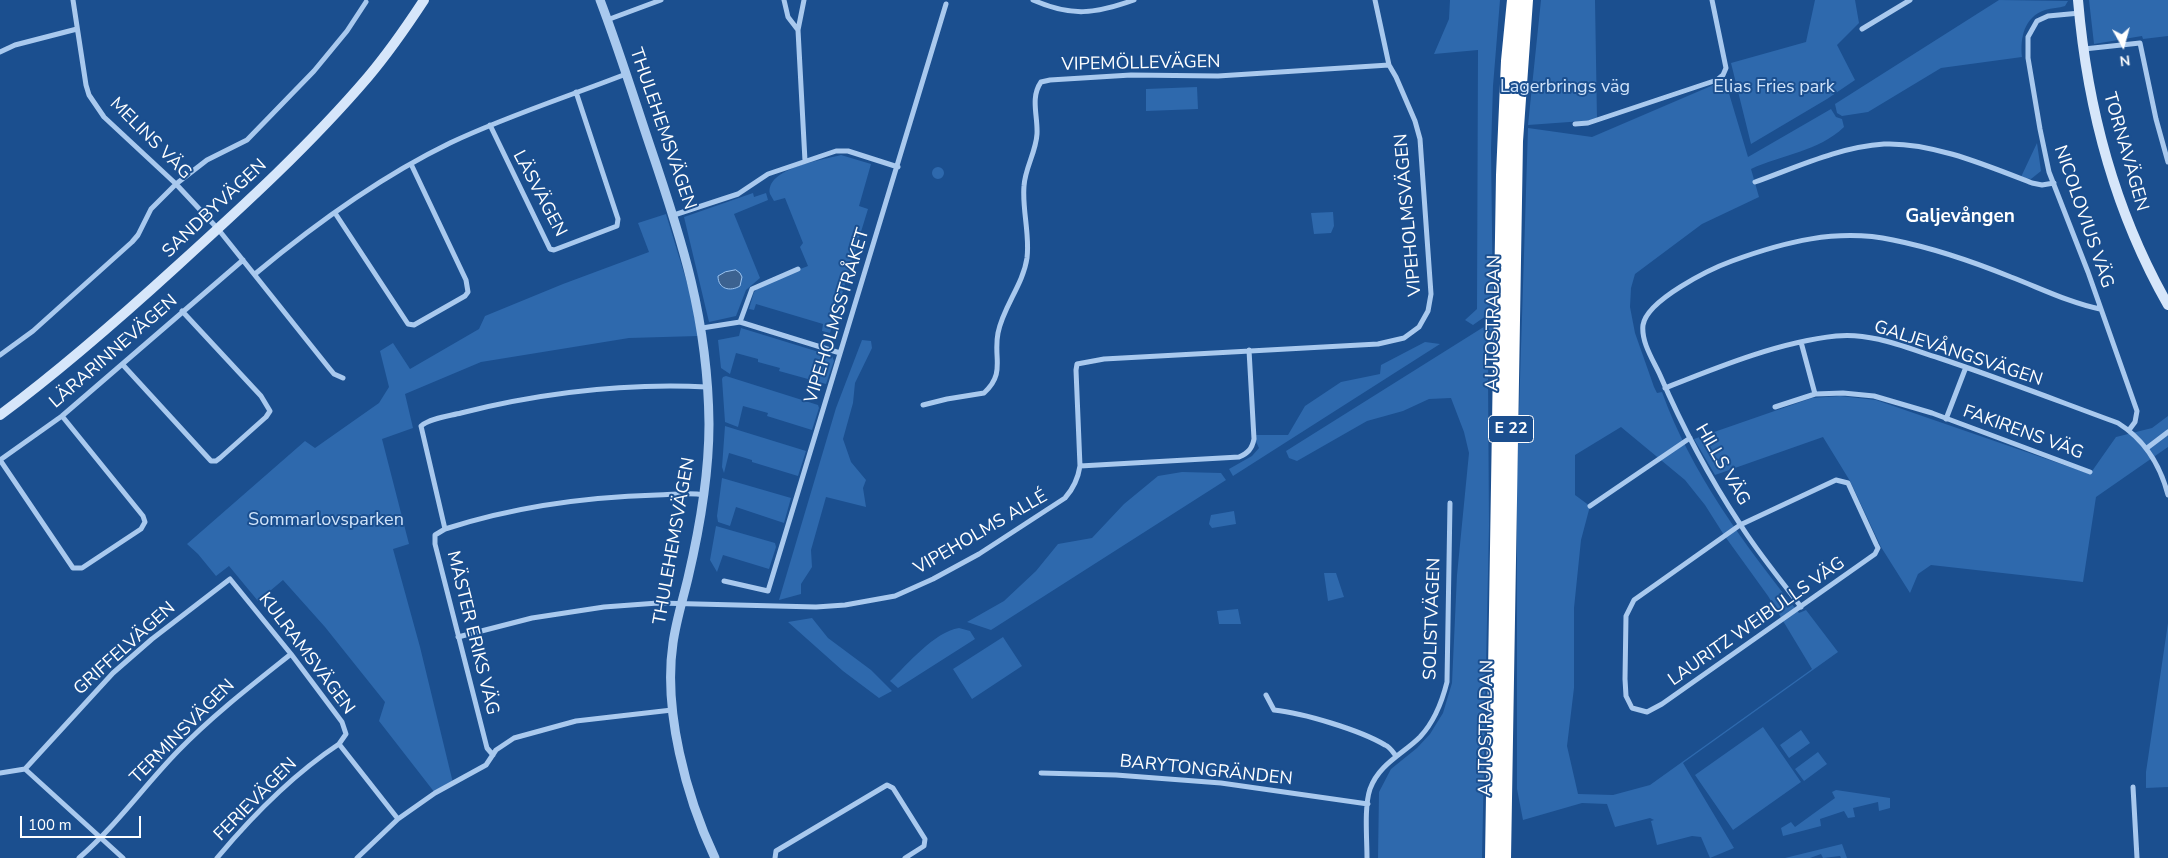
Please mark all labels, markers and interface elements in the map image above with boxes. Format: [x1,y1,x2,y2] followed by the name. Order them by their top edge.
[2098,20,2148,70] north arrow
[624,45,700,213] street label: THULEHEMSVÄGEN
[2119,50,2131,70] text: N
[1061,52,1221,76] street label: VIPEMÖLLEVÄGEN
[1500,77,1630,99] park label: Lagerbrings väg
[1713,77,1835,99] park label: Elias Fries park
[2098,90,2152,214] street label: TORNAVÄGEN
[105,94,195,184] street label: MELINS VÄG
[1391,133,1427,297] street label: VIPEHOLMSVÄGEN
[2048,143,2118,291] street label: NICOLOVIUS VÄG
[507,147,571,241] street label: LÄSVÄGEN
[158,155,272,263] street label: SANDBYVÄGEN
[1905,206,2015,228] district label: Galjevången
[801,226,875,406] street label: VIPEHOLMSSTRÅKET
[1482,255,1506,391] street label: AUTOSTRADAN
[46,291,182,413] street label: LÄRARINNEVÄGEN
[1871,317,2045,391] street label: GALJEVÅNGSVÄGEN
[1960,401,2086,465] street label: FAKIRENS VÄG
[1488,416,1534,442] road number: E 22
[1690,420,1754,510] street label: HILLS VÄG
[650,456,700,626] street label: THULEHEMSVÄGEN
[910,486,1052,580] street label: VIPEHOLMS ALLÉ
[248,510,404,532] park label: Sommarlovsparken
[441,549,503,717] street label: MÄSTER ERIKS VÄG
[1665,553,1849,691] street label: LAURITZ WEIBULLS VÄG
[1420,558,1446,680] street label: SOLISTVÄGEN
[253,589,359,719] street label: KULRAMSVÄGEN
[70,598,180,700] street label: GRIFFELVÄGEN
[1475,660,1499,796] street label: AUTOSTRADAN
[126,675,240,789] street label: TERMINSVÄGEN
[1118,751,1294,791] street label: BARYTONGRÄNDEN
[210,754,302,846] street label: FERIEVÄGEN
[22,806,144,838] scale bar
[28,815,72,835] text: 100 m

